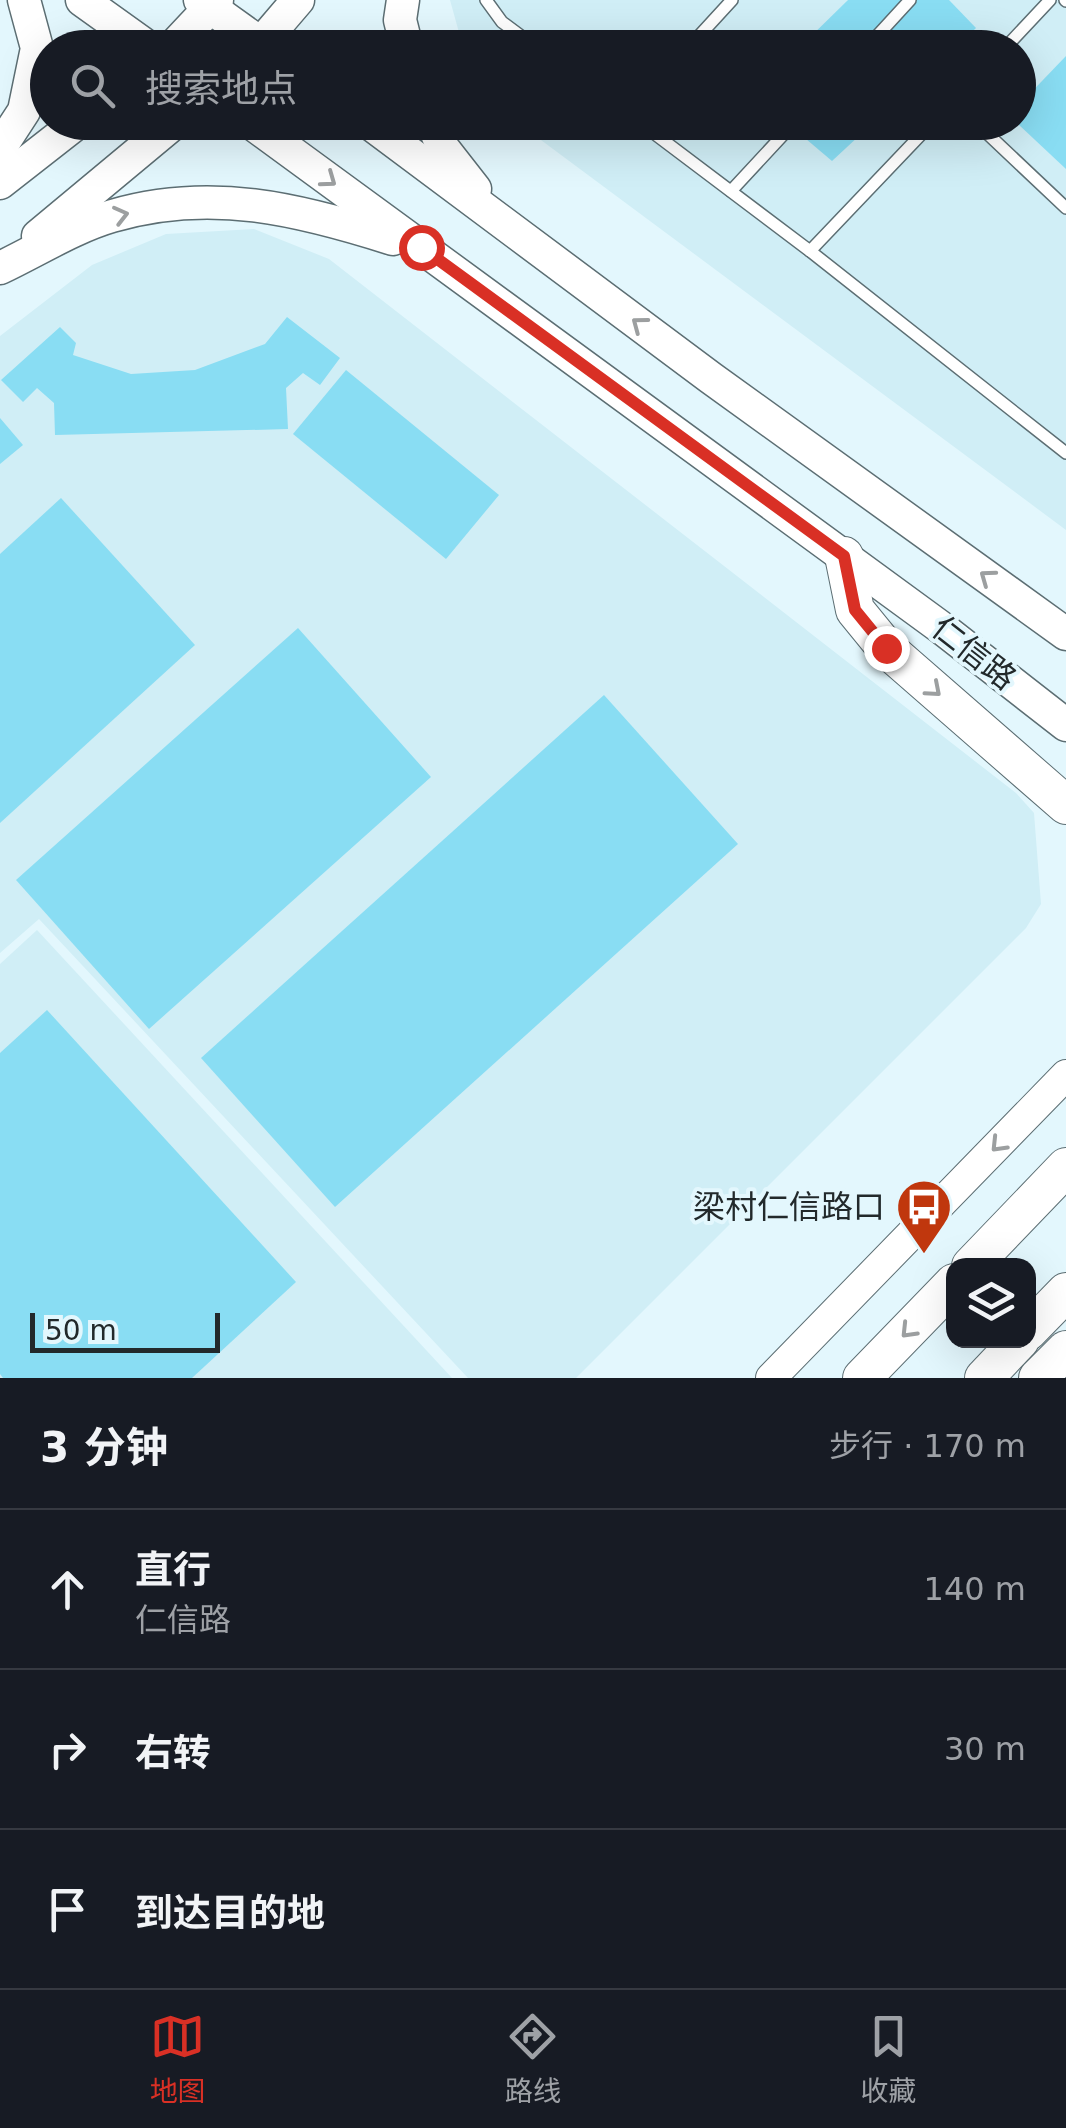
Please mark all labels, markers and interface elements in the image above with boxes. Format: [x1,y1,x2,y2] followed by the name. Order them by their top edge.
[30,30,1036,140] search box
[65,58,120,113] icon: search
[145,67,297,111] text: 搜索地点
[318,168,336,186] one-way arrow
[112,206,129,227] one-way arrow
[399,225,445,271] route start
[632,319,650,336] one-way arrow
[980,571,998,589] one-way arrow
[924,608,1024,698] street label: 仁信路
[864,626,910,672] route end
[922,679,940,697] one-way arrow
[992,1133,1010,1151] one-way arrow
[894,1177,954,1256] bus stop icon: 梁村仁信路口
[693,1188,885,1226] place label: 梁村仁信路口
[946,1258,1036,1348] map controls
[946,1258,1036,1348] button: layers
[30,1308,220,1352] scale bar
[45,1314,117,1347] text: 50 m
[902,1319,920,1337] one-way arrow
[40,1423,168,1472] text: 3 分钟
[829,1427,1026,1465] text: 步行 · 170 m
[135,1548,211,1592] text: 直行
[40,1562,95,1617] icon: ahead
[924,1570,1026,1608] text: 140 m
[135,1601,231,1639] text: 仁信路
[40,1722,95,1777] icon: right
[944,1730,1026,1768] text: 30 m
[135,1731,211,1775] text: 右转
[40,1882,95,1937] icon: arrive
[135,1891,325,1935] text: 到达目的地
[150,2009,206,2109] tab: 地图
[505,2009,561,2109] tab: 路线
[860,2009,916,2109] tab: 收藏

